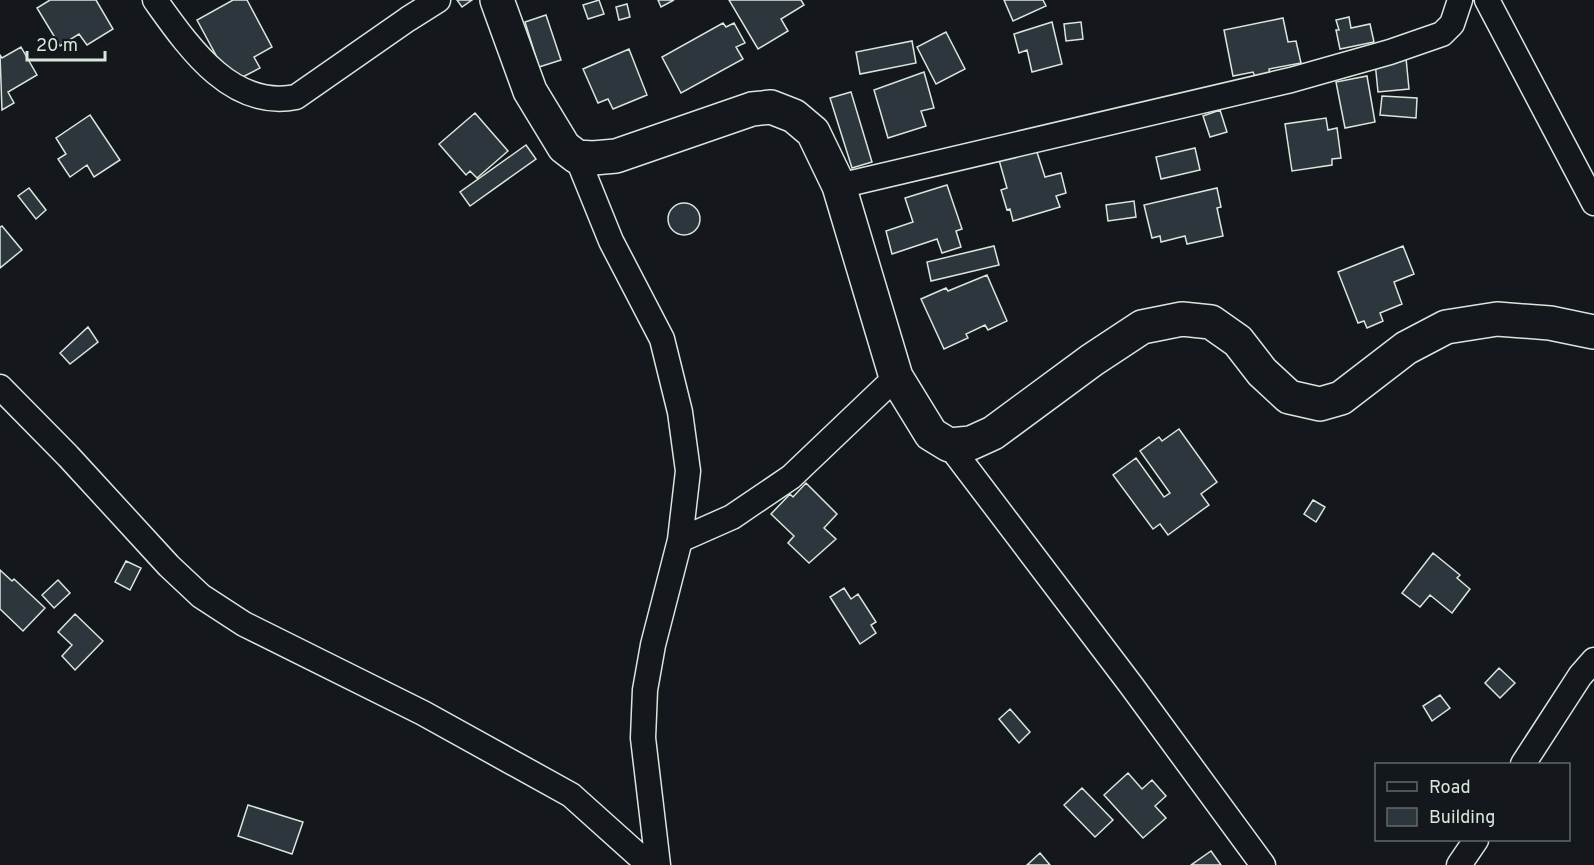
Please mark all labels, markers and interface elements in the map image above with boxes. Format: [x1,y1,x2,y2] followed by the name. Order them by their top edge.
[27,24,105,62] scale bar
[36,35,78,58] text: 20 m
[1375,763,1570,841] legend
[1429,777,1471,800] text: Road
[1429,807,1495,830] text: Building

